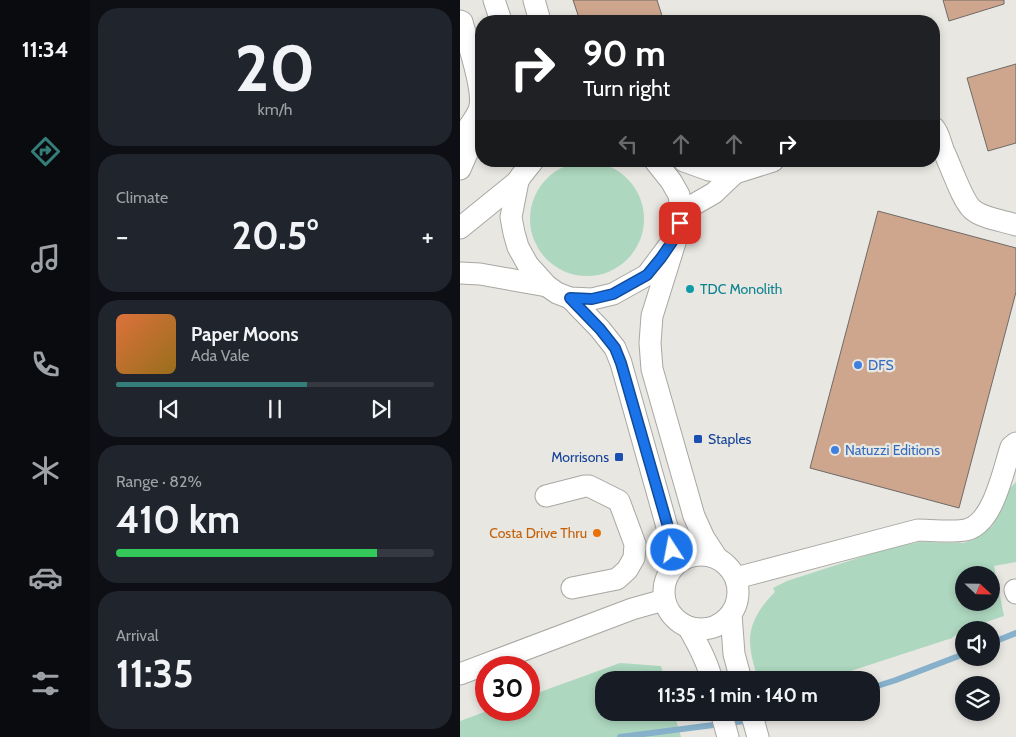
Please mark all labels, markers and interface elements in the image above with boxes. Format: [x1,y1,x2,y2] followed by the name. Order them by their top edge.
[235,28,315,107] text: 20
[583,32,666,75] text: 90 m
[500,35,565,100] icon: right
[22,36,68,63] text: 11:34
[583,75,670,102] text: Turn right
[257,100,293,119] text: km/h
[614,130,642,158] icon: left
[667,130,695,158] icon: ahead
[720,130,748,158] icon: ahead
[773,130,801,158] icon: right
[28,134,63,169] icon: directions
[116,188,168,207] text: Climate
[659,202,701,244] pin
[666,209,694,237] icon: arrive
[232,212,318,259] text: 20.5°
[116,219,128,253] text: −
[422,219,434,253] text: +
[28,241,63,276] icon: music
[700,280,782,298] place label: TDC Monolith
[684,283,696,295] marker: TDC Monolith
[191,323,299,346] text: Paper Moons
[191,346,250,365] text: Ada Vale
[28,347,63,382] icon: phone
[868,356,894,374] place label: DFS
[852,359,864,371] marker: DFS
[155,395,183,423] icon: previous
[261,395,289,423] icon: pause
[367,395,395,423] icon: next
[708,430,752,448] place label: Staples
[692,433,704,445] marker: Staples
[845,441,940,459] place label: Natuzzi Editions
[829,444,841,456] marker: Natuzzi Editions
[551,448,609,466] place label: Morrisons
[613,451,625,463] marker: Morrisons
[28,453,63,488] icon: climate
[116,472,202,491] text: Range · 82%
[116,496,240,543] text: 410 km
[645,523,697,575] position arrow
[489,524,587,542] place label: Costa Drive Thru
[591,527,603,539] marker: Costa Drive Thru
[28,560,63,595] icon: car
[955,566,1000,611] north arrow
[955,566,1000,721] map controls
[955,621,1000,666] button: sound
[116,626,159,645] text: Arrival
[116,650,193,697] text: 11:35
[475,656,540,721] speed limit sign: 30
[28,666,63,701] icon: filters
[955,676,1000,721] button: layers
[657,684,818,707] text: 11:35 · 1 min · 140 m

